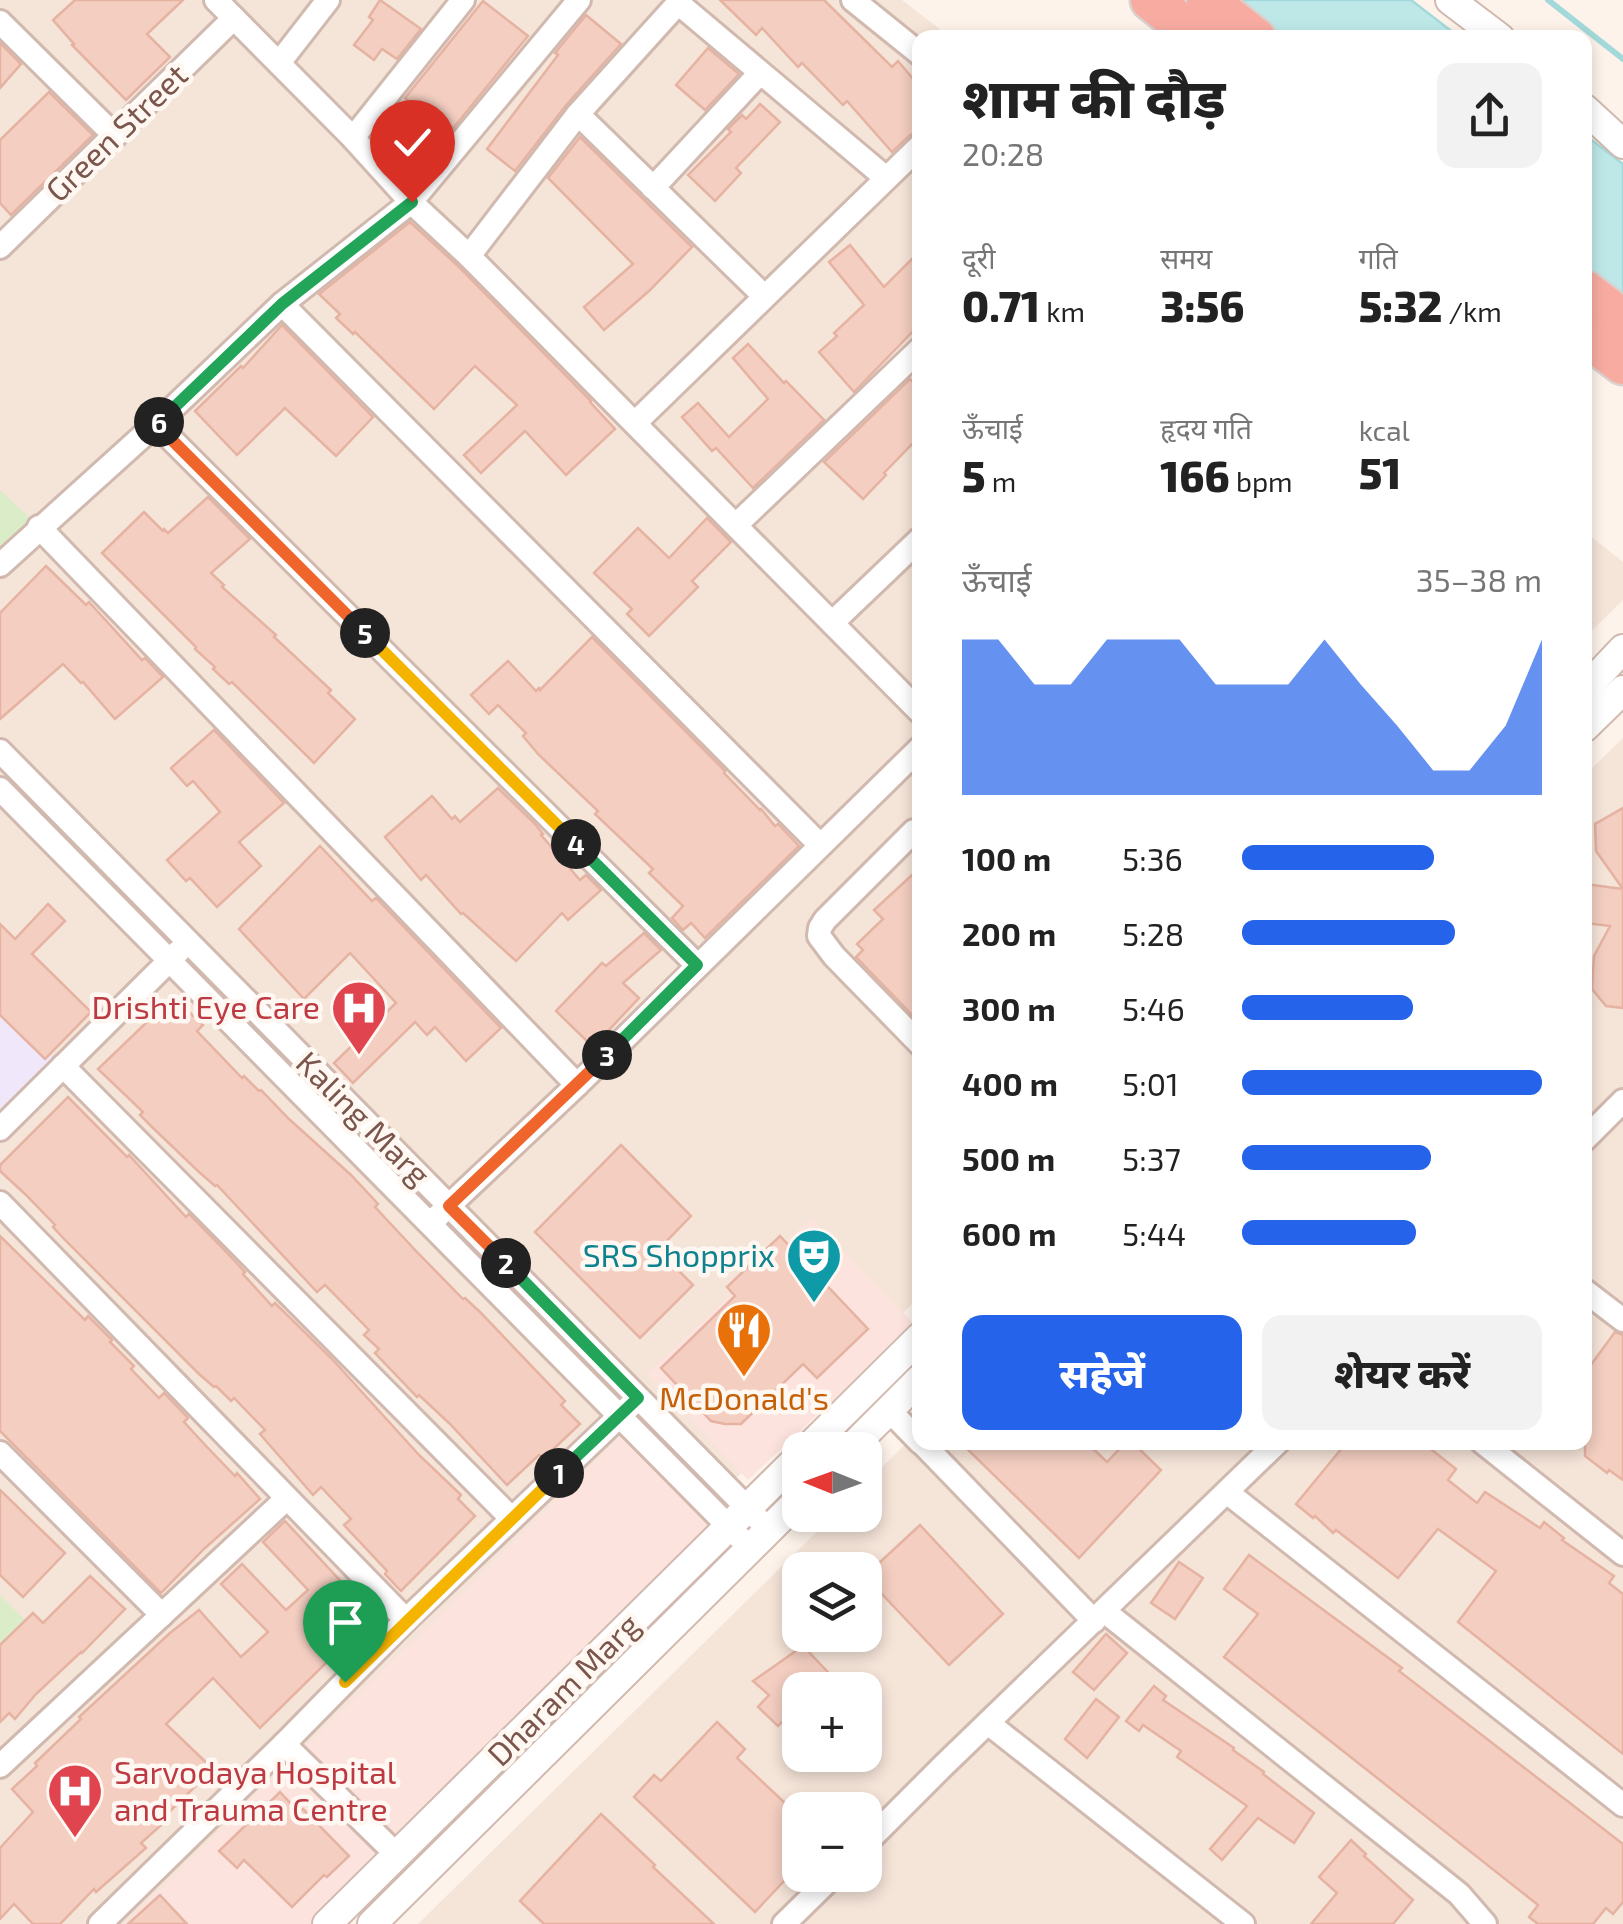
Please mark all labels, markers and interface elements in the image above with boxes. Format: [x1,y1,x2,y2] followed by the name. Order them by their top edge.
[37,55,194,208] street label: Green Street
[962,63,1225,129] text: शाम की दौड़
[1437,63,1542,168] button: share
[370,100,455,203] pin
[385,115,440,170] icon: check
[962,134,1044,172] text: 20:28
[962,241,996,275] text: दूरी
[1160,241,1212,275] text: समय
[1359,241,1398,275] text: गति
[962,280,1040,330] text: 0.71
[1160,280,1244,330] text: 3:56
[1359,280,1442,330] text: 5:32
[1040,294,1085,328] text: km
[1442,294,1502,328] text: /km
[134,397,184,447] pin: 6
[151,405,167,439] text: 6
[962,411,1023,445] text: ऊँचाई
[1160,411,1252,445] text: हृदय गति
[1359,413,1410,447] text: kcal
[1359,447,1401,497] text: 51
[962,450,986,500] text: 5
[1160,450,1230,500] text: 166
[986,464,1016,498] text: m
[1230,464,1293,498] text: bpm
[962,560,1031,598] text: ऊँचाई
[1416,560,1542,598] text: 35–38 m
[340,608,390,658] pin: 5
[357,616,373,650] text: 5
[551,819,601,869] pin: 4
[567,827,585,861] text: 4
[962,839,1051,877] text: 100 m
[1122,839,1183,877] text: 5:36
[962,914,1056,952] text: 200 m
[1122,914,1184,952] text: 5:28
[329,978,389,1057] hospital icon: Drishti Eye Care
[91,987,320,1025] place label: Drishti Eye Care
[962,989,1056,1027] text: 300 m
[1122,989,1185,1027] text: 5:46
[582,1030,632,1080] pin: 3
[599,1038,615,1072] text: 3
[290,1043,439,1193] street label: Kaling Marg
[962,1064,1058,1102] text: 400 m
[1122,1064,1179,1102] text: 5:01
[962,1139,1055,1177] text: 500 m
[1122,1139,1181,1177] text: 5:37
[962,1214,1056,1252] text: 600 m
[1122,1214,1186,1252] text: 5:44
[784,1226,844,1305] theatre icon: SRS Shopprix
[583,1235,775,1273] place label: SRS Shopprix
[481,1238,531,1288] pin: 2
[498,1246,514,1280] text: 2
[714,1300,774,1379] restaurant icon: McDonald's
[962,1315,1242,1430] button: सहेजें
[1262,1315,1542,1430] button: शेयर करें
[659,1378,829,1416] place label: McDonald's
[782,1432,882,1532] north arrow
[782,1432,882,1892] map controls
[534,1448,584,1498] pin: 1
[553,1456,565,1490] text: 1
[782,1552,882,1652] button: layers
[303,1580,388,1683] pin
[318,1595,373,1650] icon: arrive
[479,1605,647,1772] street label: Dharam Marg
[782,1672,882,1772] button: +
[114,1752,397,1827] place label: Sarvodaya Hospital and Trauma Centre
[45,1761,105,1840] hospital icon: Sarvodaya Hospital and Trauma Centre
[782,1792,882,1892] button: −

